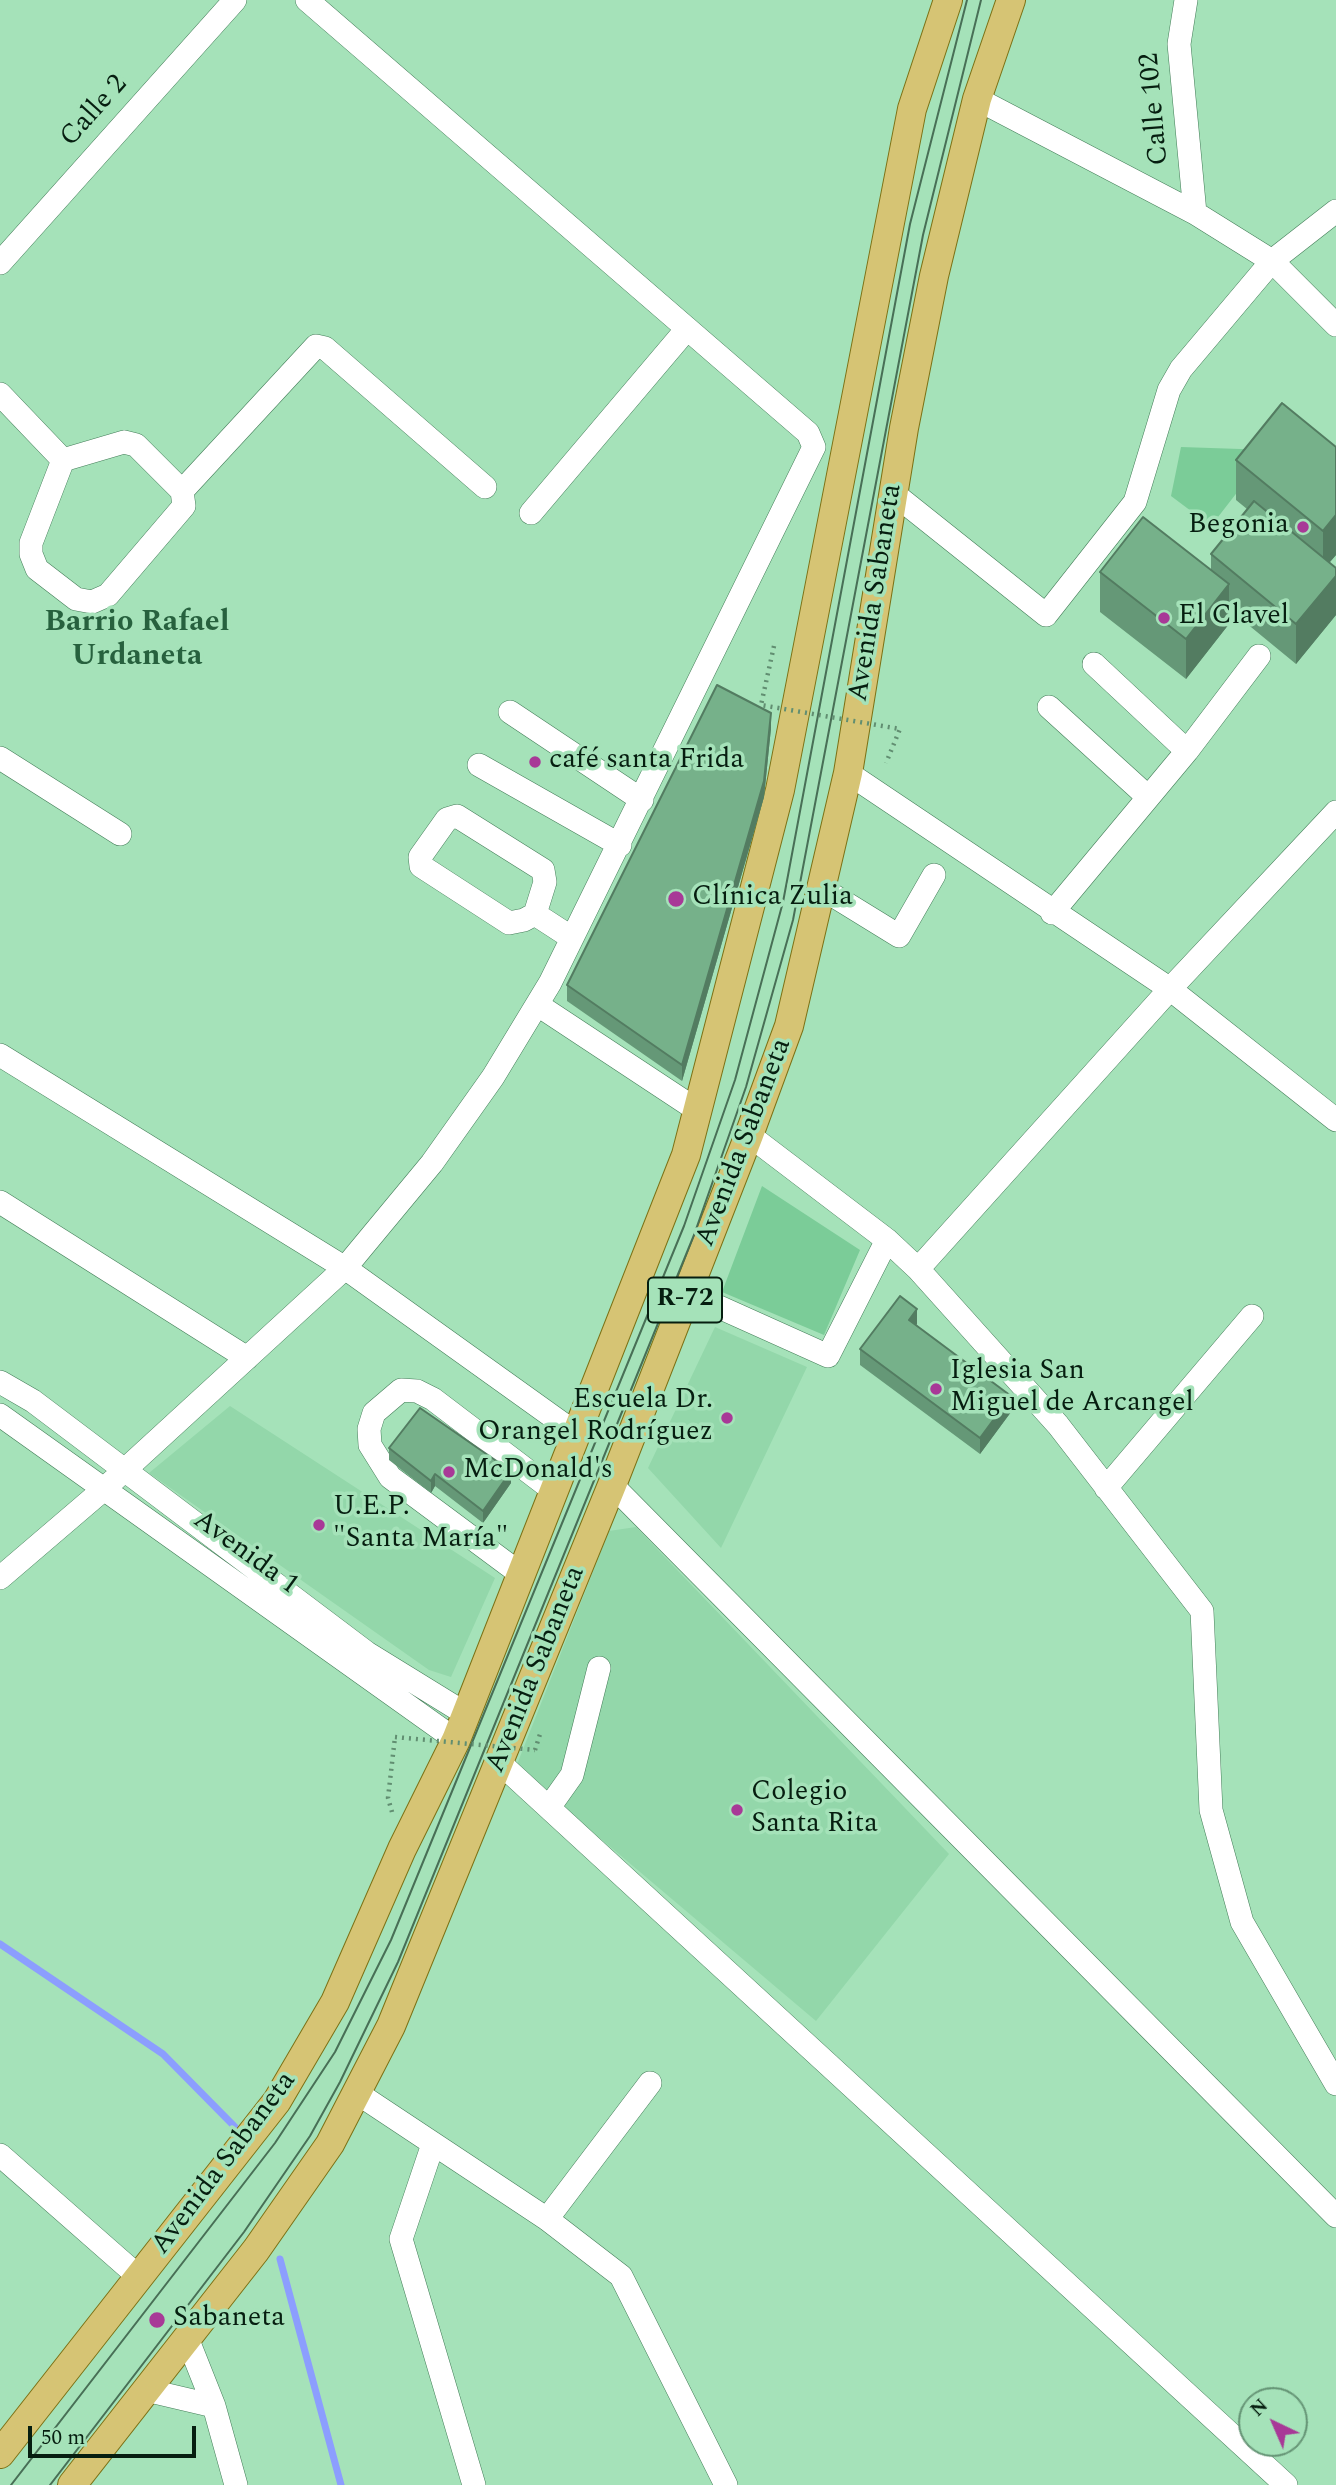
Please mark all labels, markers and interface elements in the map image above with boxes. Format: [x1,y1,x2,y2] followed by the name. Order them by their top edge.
[1134,51,1178,167] street label: Calle 102
[54,69,136,155] street label: Calle 2
[843,482,911,704] street label: Avenida Sabaneta
[1188,510,1289,544] place label: Begonia
[1295,519,1311,535] marker: Begonia
[1178,601,1289,635] place label: El Clavel
[45,606,229,676] district label: Barrio Rafael Urdaneta
[1156,610,1172,626] marker: El Clavel
[549,745,744,779] place label: café santa Frida
[527,754,543,770] marker: café santa Frida
[692,882,853,916] place label: Clínica Zulia
[666,889,686,909] marker: Clínica Zulia
[690,1034,800,1252] street label: Avenida Sabaneta
[648,1278,722,1322] road number: R-72
[950,1356,1194,1422] place label: Iglesia San Miguel de Arcangel
[928,1381,944,1397] marker: Iglesia San Miguel de Arcangel
[478,1385,713,1451] place label: Escuela Dr. Orangel Rodríguez
[719,1410,735,1426] marker: Escuela Dr. Orangel Rodríguez
[463,1455,613,1489] place label: McDonald's
[441,1464,457,1480] marker: McDonald's
[333,1492,508,1558] place label: U.E.P. "Santa María"
[186,1505,304,1603] street label: Avenida 1
[311,1517,327,1533] marker: U.E.P. "Santa María"
[480,1562,594,1778] street label: Avenida Sabaneta
[751,1777,878,1843] place label: Colegio Santa Rita
[729,1802,745,1818] marker: Colegio Santa Rita
[145,2066,305,2262] street label: Avenida Sabaneta
[173,2303,285,2337] place label: Sabaneta
[147,2310,167,2330] marker: Sabaneta
[1238,2387,1308,2457] north arrow
[1244,2392,1275,2424] text: N
[32,2412,200,2456] scale bar
[41,2422,85,2454] text: 50 m

